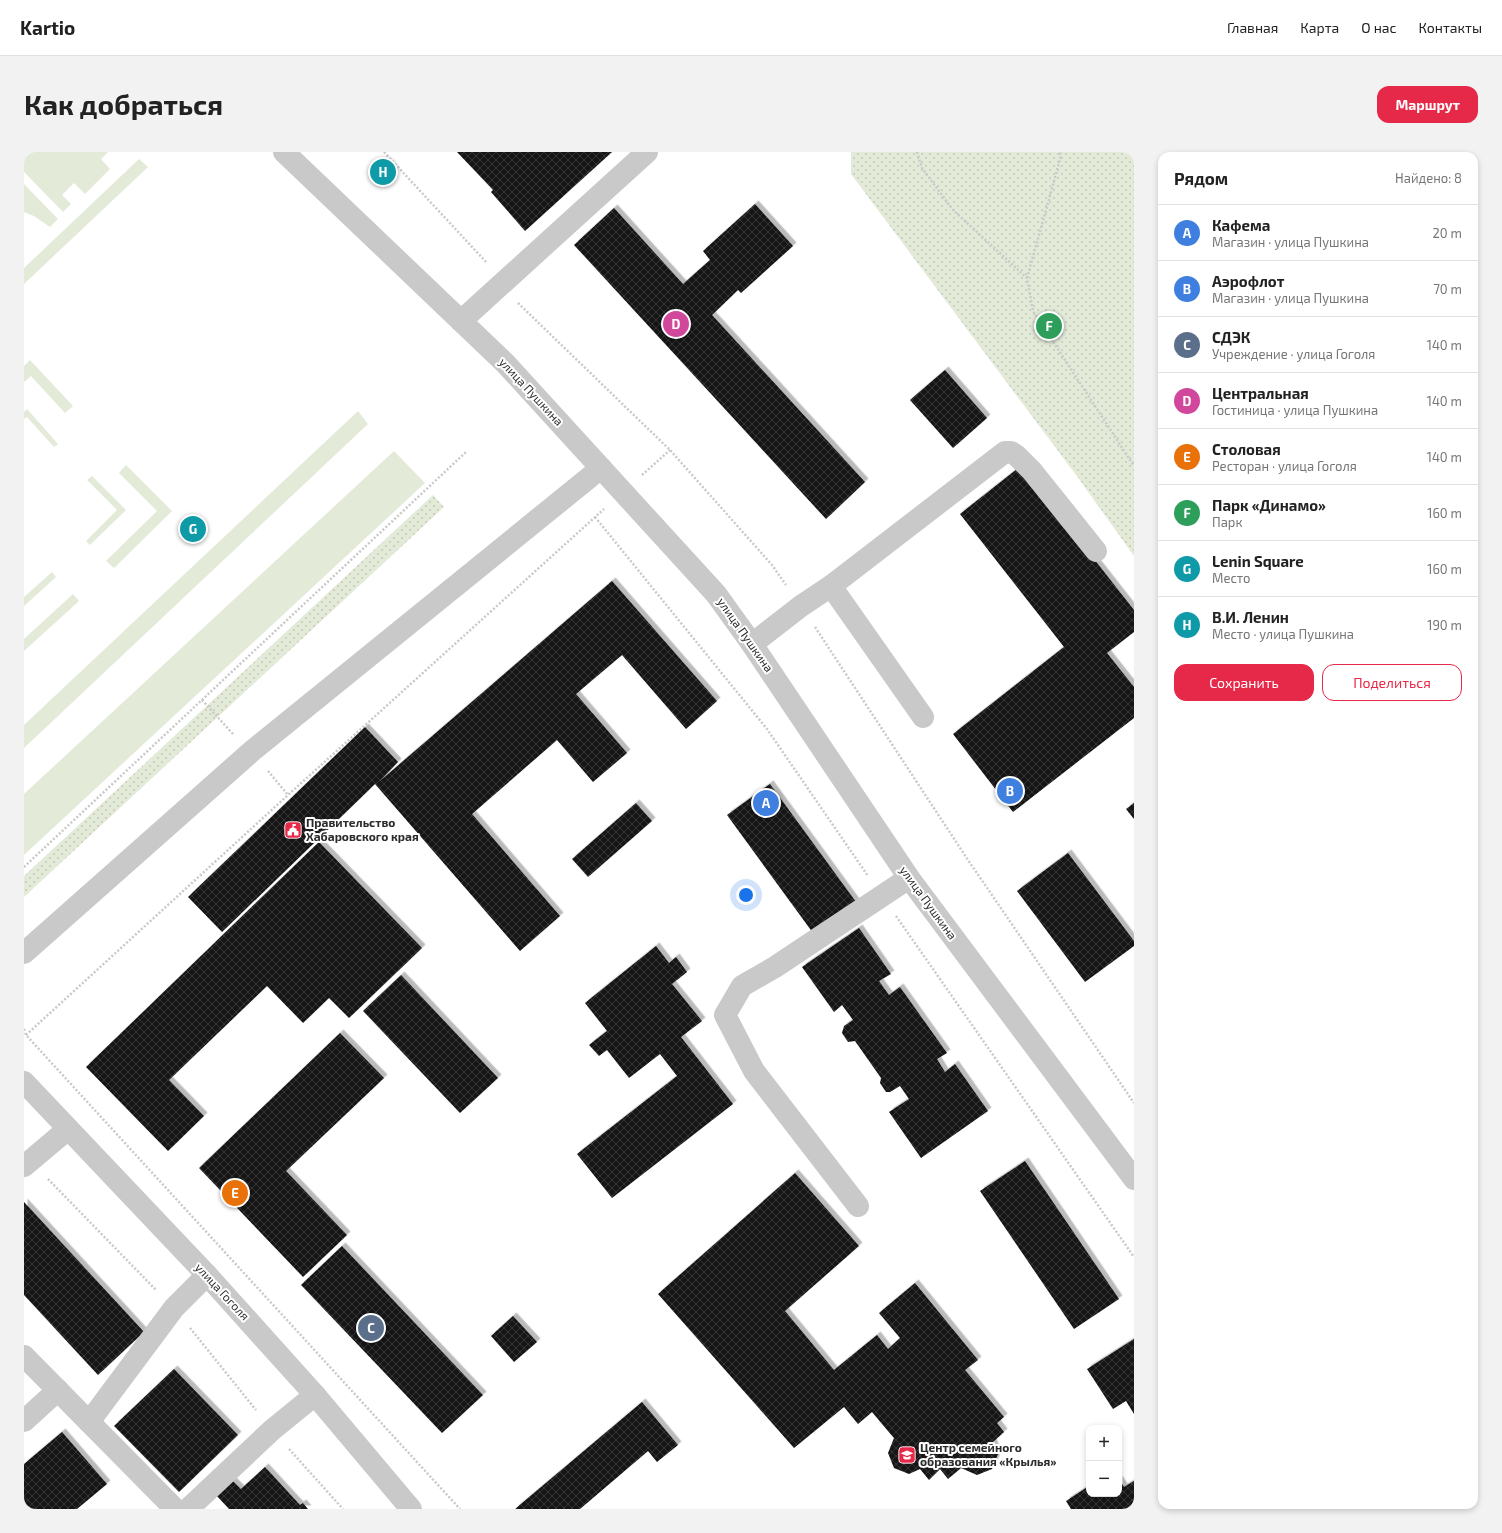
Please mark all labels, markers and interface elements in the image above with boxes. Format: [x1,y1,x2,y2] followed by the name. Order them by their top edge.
[20,16,75,39] text: Kartio
[1227,19,1278,36] text: Главная
[1300,19,1339,36] text: Карта
[1361,19,1397,36] text: О нас
[1419,19,1482,36] text: Контакты
[1377,86,1478,123] button: Маршрут
[24,87,223,121] text: Как добраться
[370,157,396,187] pin: H
[1174,168,1228,188] text: Рядом
[1395,170,1462,186] text: Найдено: 8
[1212,216,1270,234] text: Кафема
[1183,225,1191,241] text: A
[1433,225,1462,241] text: 20 m
[1212,234,1369,250] text: Магазин · улица Пушкина
[1212,272,1284,290] text: Аэрофлот
[1183,281,1191,297] text: B
[1433,281,1462,297] text: 70 m
[1212,290,1369,306] text: Магазин · улица Пушкина
[663,309,689,339] pin: D
[1036,311,1062,341] pin: F
[1212,328,1250,346] text: СДЭК
[1183,337,1191,353] text: C
[1427,337,1462,353] text: 140 m
[1212,346,1375,362] text: Учреждение · улица Гоголя
[496,355,567,429] street label: улица Пушкина
[1212,384,1309,402] text: Центральная
[1183,393,1191,409] text: D
[1427,393,1462,409] text: 140 m
[1212,402,1378,418] text: Гостиница · улица Пушкина
[1212,440,1281,458] text: Столовая
[1183,449,1191,465] text: E
[1427,449,1462,465] text: 140 m
[1212,458,1357,474] text: Ресторан · улица Гоголя
[1212,496,1326,514] text: Парк «Динамо»
[1183,505,1191,521] text: F
[1427,505,1462,521] text: 160 m
[180,514,206,544] pin: G
[1212,514,1242,530] text: Парк
[1212,552,1304,570] text: Lenin Square
[1183,561,1191,577] text: G
[1427,561,1462,577] text: 160 m
[1212,570,1251,586] text: Место
[714,595,777,675] street label: улица Пушкина
[1212,608,1289,626] text: В.И. Ленин
[1183,617,1191,633] text: H
[1427,617,1462,633] text: 190 m
[1212,626,1354,642] text: Место · улица Пушкина
[1174,664,1314,701] button: Сохранить
[1322,664,1462,701] button: Поделиться
[997,776,1023,806] pin: B
[753,788,779,818] pin: A
[306,815,419,843] place label: Правительство Хабаровского края
[283,820,303,840] public building icon: Правительство Хабаровского края
[897,863,960,942] street label: улица Пушкина
[736,885,756,905] your location
[222,1178,248,1208] pin: E
[192,1260,253,1323] street label: улица Гоголя
[358,1313,384,1343] pin: C
[1086,1425,1122,1497] map controls
[1086,1425,1122,1461] button: +
[920,1440,1056,1468] place label: Центр семейного образования «Крылья»
[897,1445,917,1465] school or university icon: Центр семейного образования «Крылья»
[1086,1461,1122,1497] button: −

